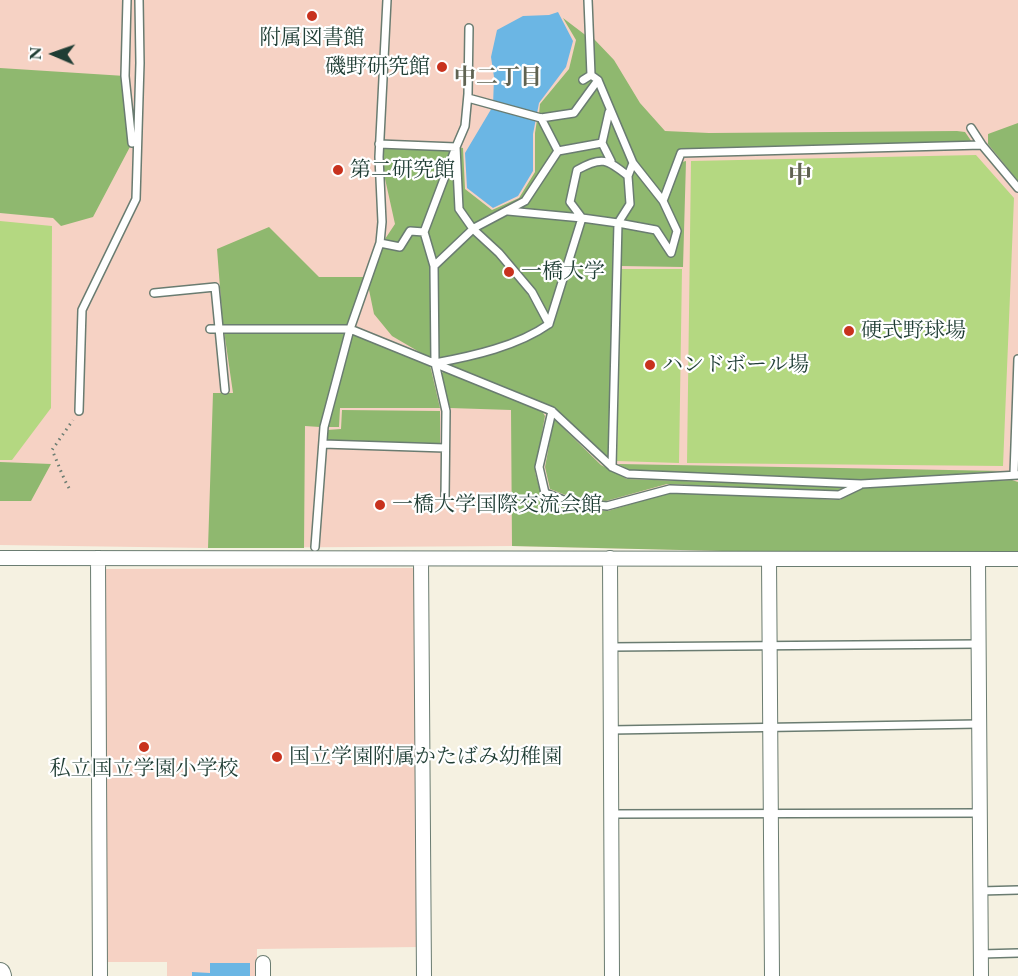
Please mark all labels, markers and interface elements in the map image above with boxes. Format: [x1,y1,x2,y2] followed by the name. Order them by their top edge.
[305,9,319,23] marker: 附属図書館
[24,24,84,84] north arrow
[260,25,364,51] place label: 附属図書館
[25,47,46,60] text: N
[325,54,430,80] place label: 磯野研究館
[435,60,449,74] marker: 磯野研究館
[454,65,542,91] district label: 中二丁目
[350,157,455,183] place label: 第二研究館
[788,162,812,190] district label: 中
[331,163,345,177] marker: 第二研究館
[521,259,605,285] place label: 一橋大学
[502,265,516,279] marker: 一橋大学
[861,318,966,344] place label: 硬式野球場
[842,324,856,338] marker: 硬式野球場
[662,352,809,378] place label: ハンドボール場
[643,358,657,372] marker: ハンドボール場
[392,492,602,518] place label: 一橋大学国際交流会館
[373,498,387,512] marker: 一橋大学国際交流会館
[137,740,151,754] marker: 私立国立学園小学校
[289,744,562,770] place label: 国立学園附属かたばみ幼稚園
[270,750,284,764] marker: 国立学園附属かたばみ幼稚園
[50,756,238,782] place label: 私立国立学園小学校

